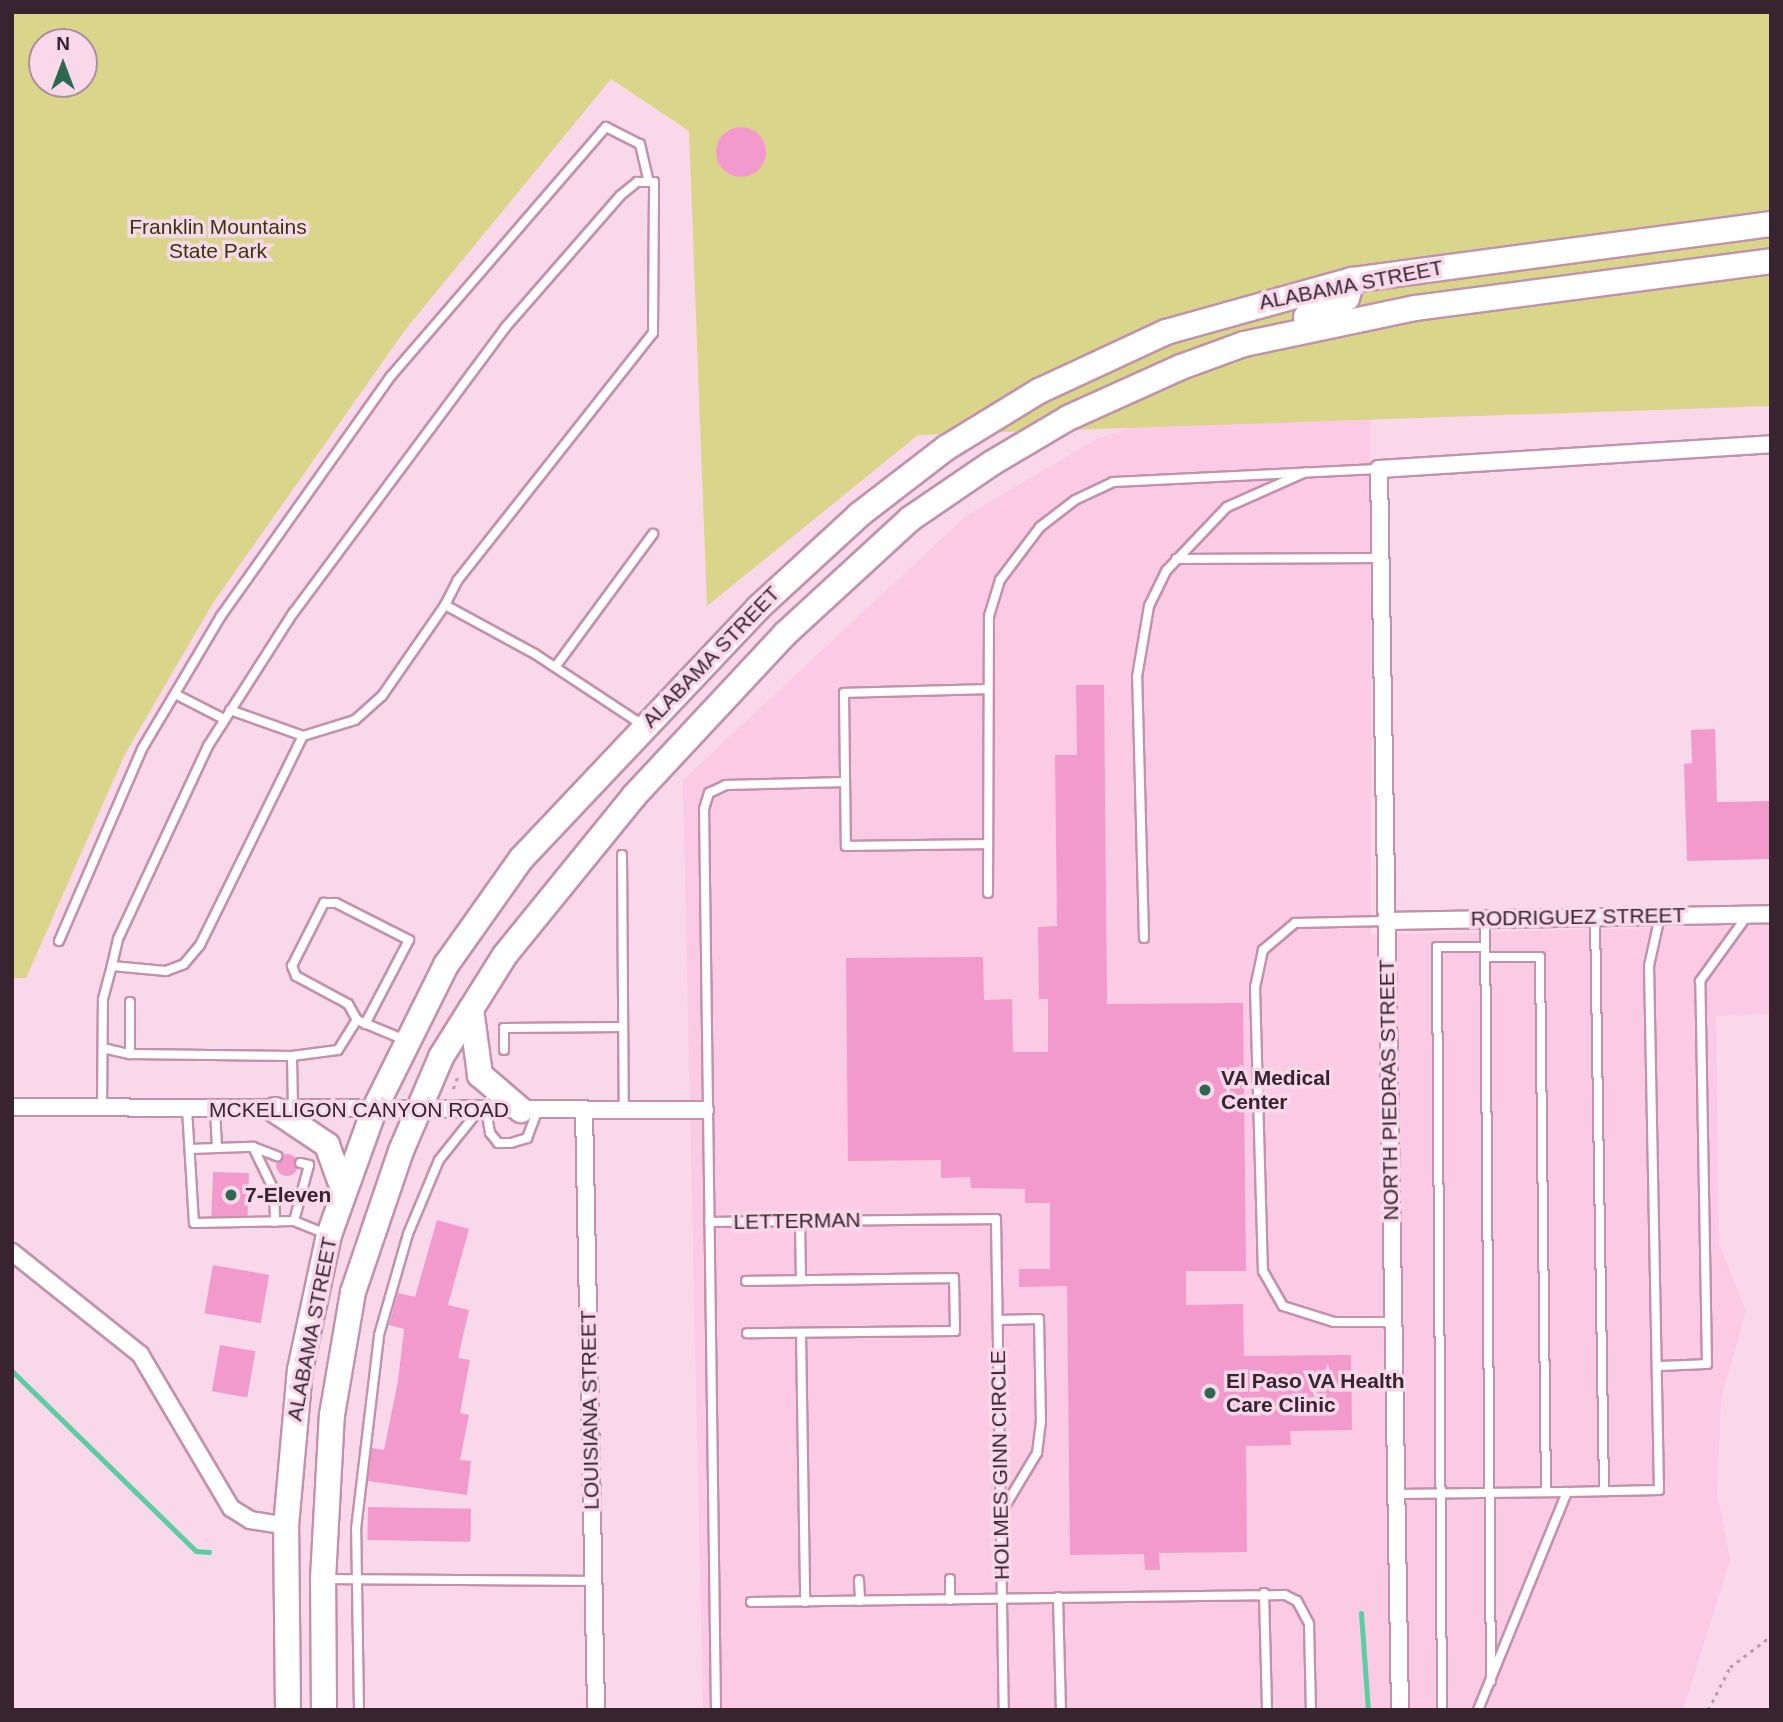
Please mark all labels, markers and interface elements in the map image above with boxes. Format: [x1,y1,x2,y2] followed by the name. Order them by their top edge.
[28,28,98,98] north arrow
[56,33,70,54] text: N
[129,214,307,264] park label: Franklin Mountains State Park
[1256,255,1446,315] street label: ALABAMA STREET
[637,581,785,733] street label: ALABAMA STREET
[1470,903,1686,931] street label: RODRIGUEZ STREET
[1374,959,1404,1221] street label: NORTH PIEDRAS STREET
[1221,1065,1331,1115] place label: VA Medical Center
[1195,1080,1215,1100] marker: VA Medical Center
[209,1097,509,1123] street label: MCKELLIGON CANYON ROAD
[245,1182,331,1208] place label: 7-Eleven
[223,1187,239,1203] marker: 7-Eleven
[733,1207,861,1235] street label: LETTERMAN
[282,1234,342,1424] street label: ALABAMA STREET
[576,1309,604,1511] street label: LOUISIANA STREET
[985,1350,1015,1580] street label: HOLMES GINN CIRCLE
[1226,1368,1405,1418] place label: El Paso VA Health Care Clinic
[1200,1383,1220,1403] marker: El Paso VA Health Care Clinic

